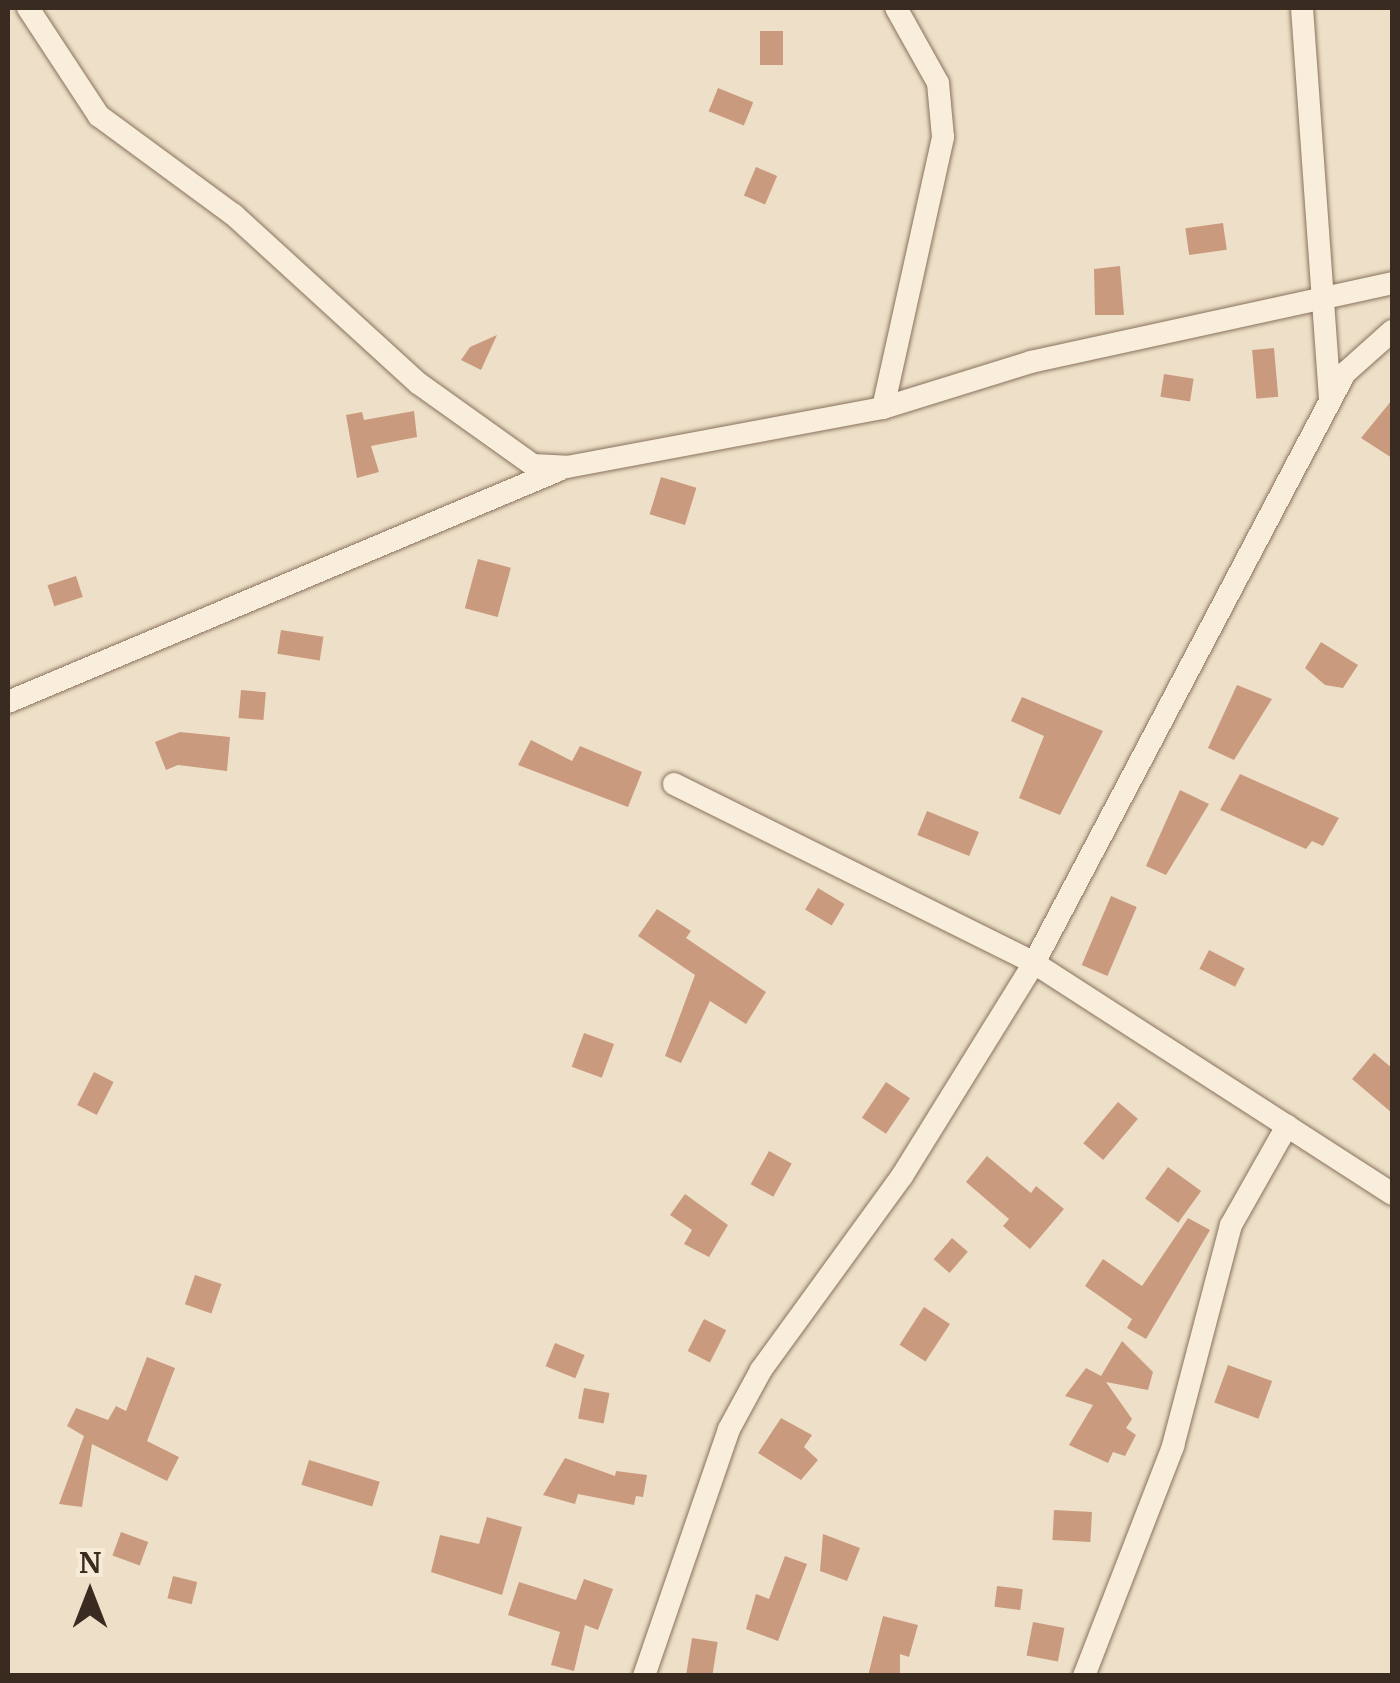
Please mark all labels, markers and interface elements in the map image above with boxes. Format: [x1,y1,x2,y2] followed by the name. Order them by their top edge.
[40,1543,140,1643] north arrow
[79,1545,101,1581] text: N

